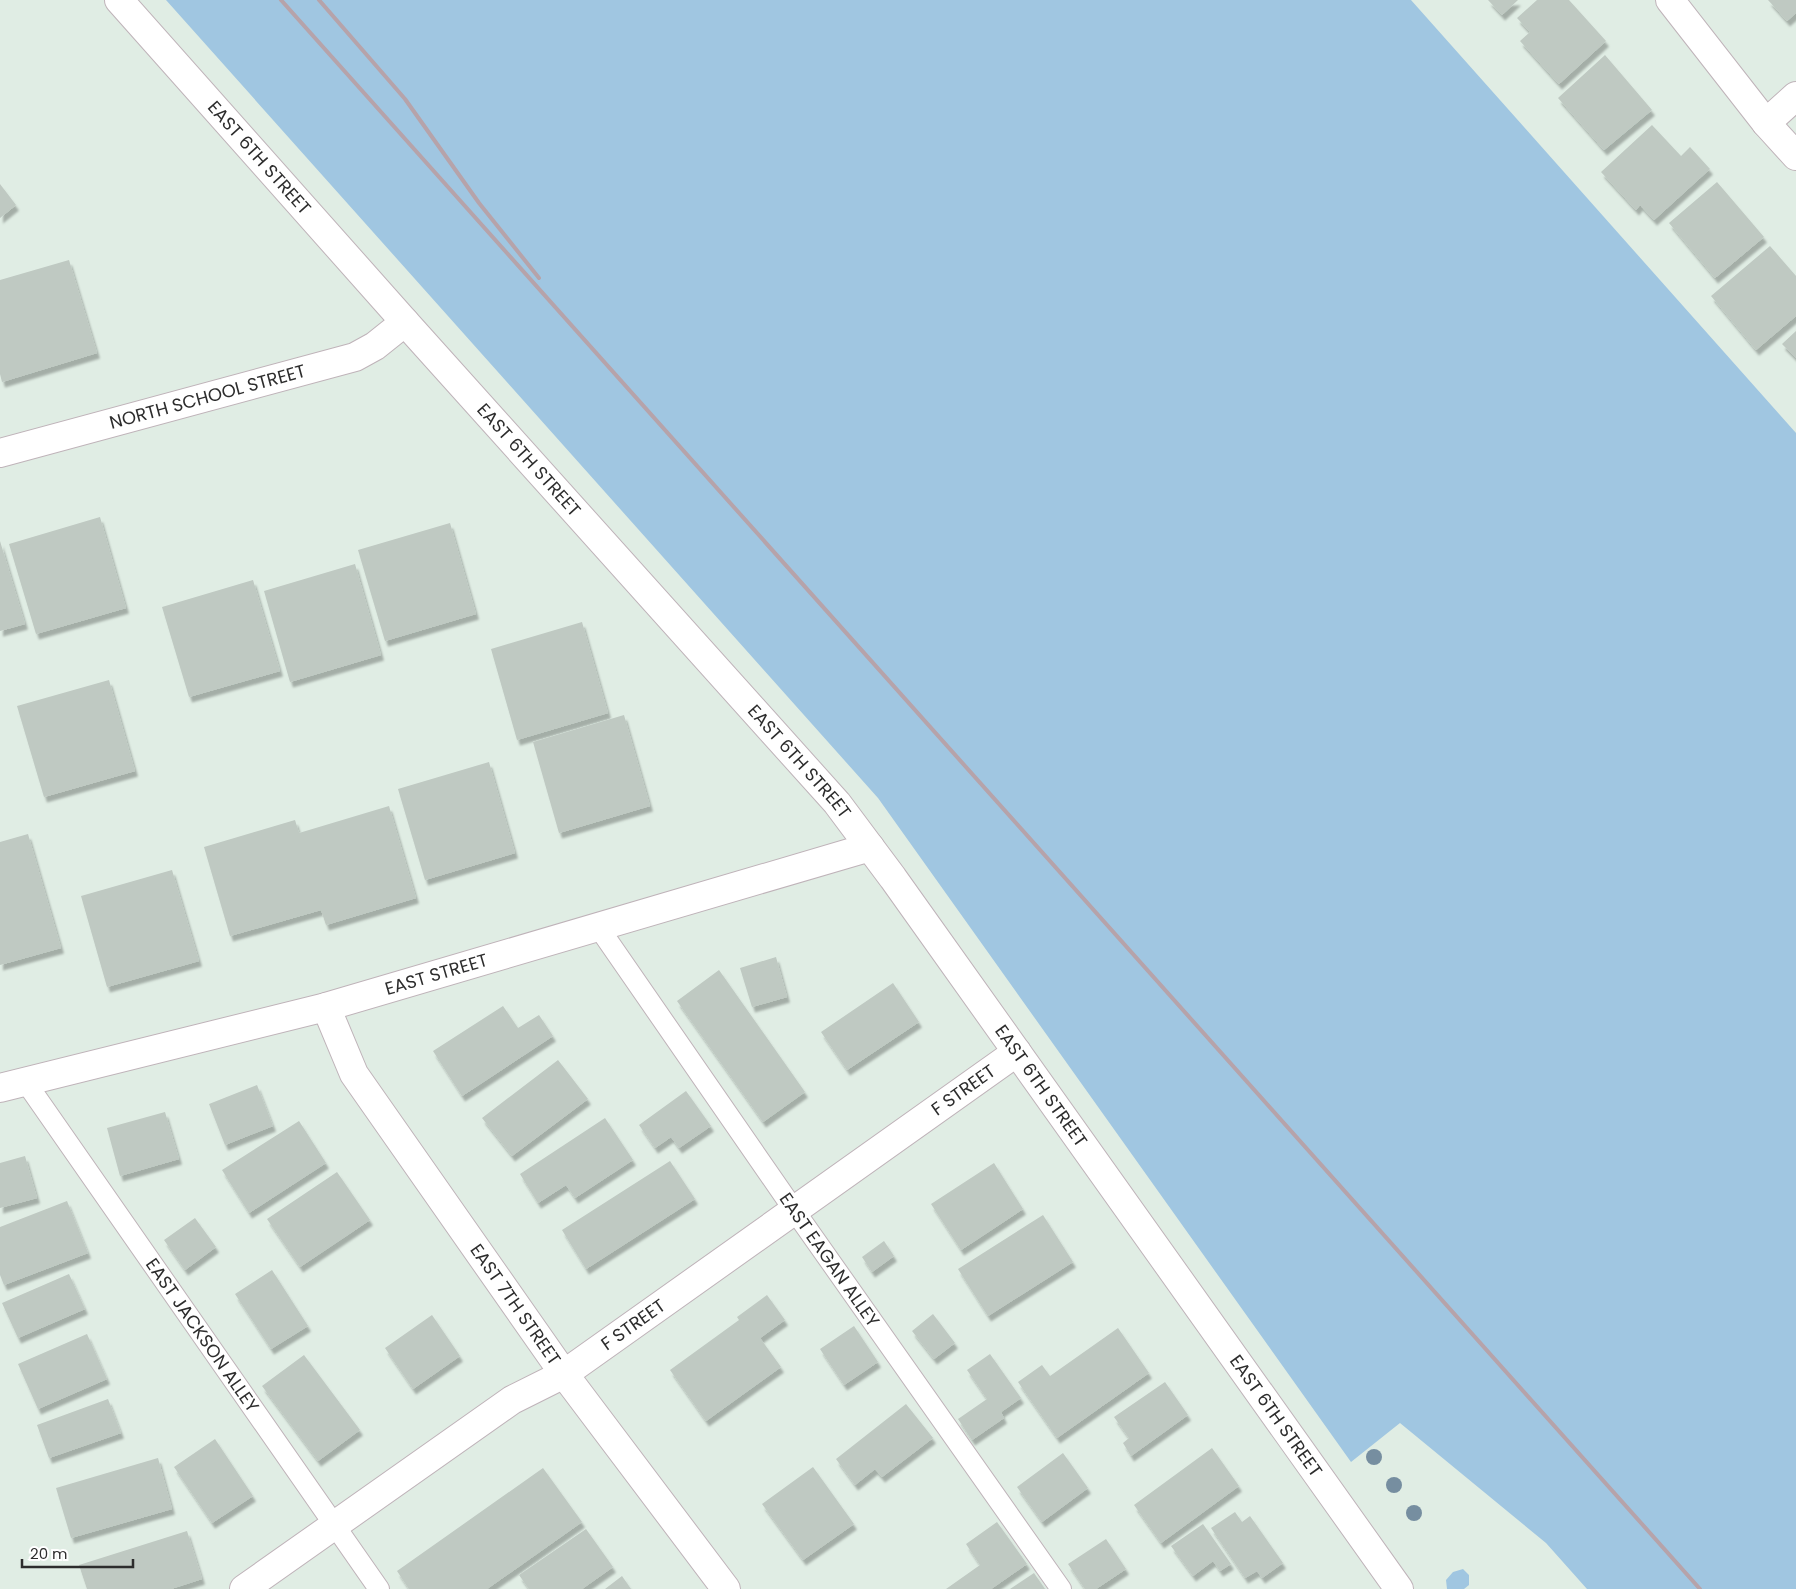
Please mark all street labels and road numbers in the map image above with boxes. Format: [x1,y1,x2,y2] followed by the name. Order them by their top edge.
[202,95,317,220] street label: EAST 6TH STREET
[107,358,308,435] street label: NORTH SCHOOL STREET
[472,397,587,522] street label: EAST 6TH STREET
[742,699,857,823] street label: EAST 6TH STREET
[382,947,491,1001] street label: EAST STREET
[989,1020,1094,1152] street label: EAST 6TH STREET
[926,1058,1000,1121] street label: F STREET
[774,1188,886,1332] street label: EAST EAGAN ALLEY
[465,1239,567,1370] street label: EAST 7TH STREET
[140,1253,265,1417] street label: EAST JACKSON ALLEY
[596,1293,670,1356] street label: F STREET
[1224,1350,1328,1482] street label: EAST 6TH STREET

